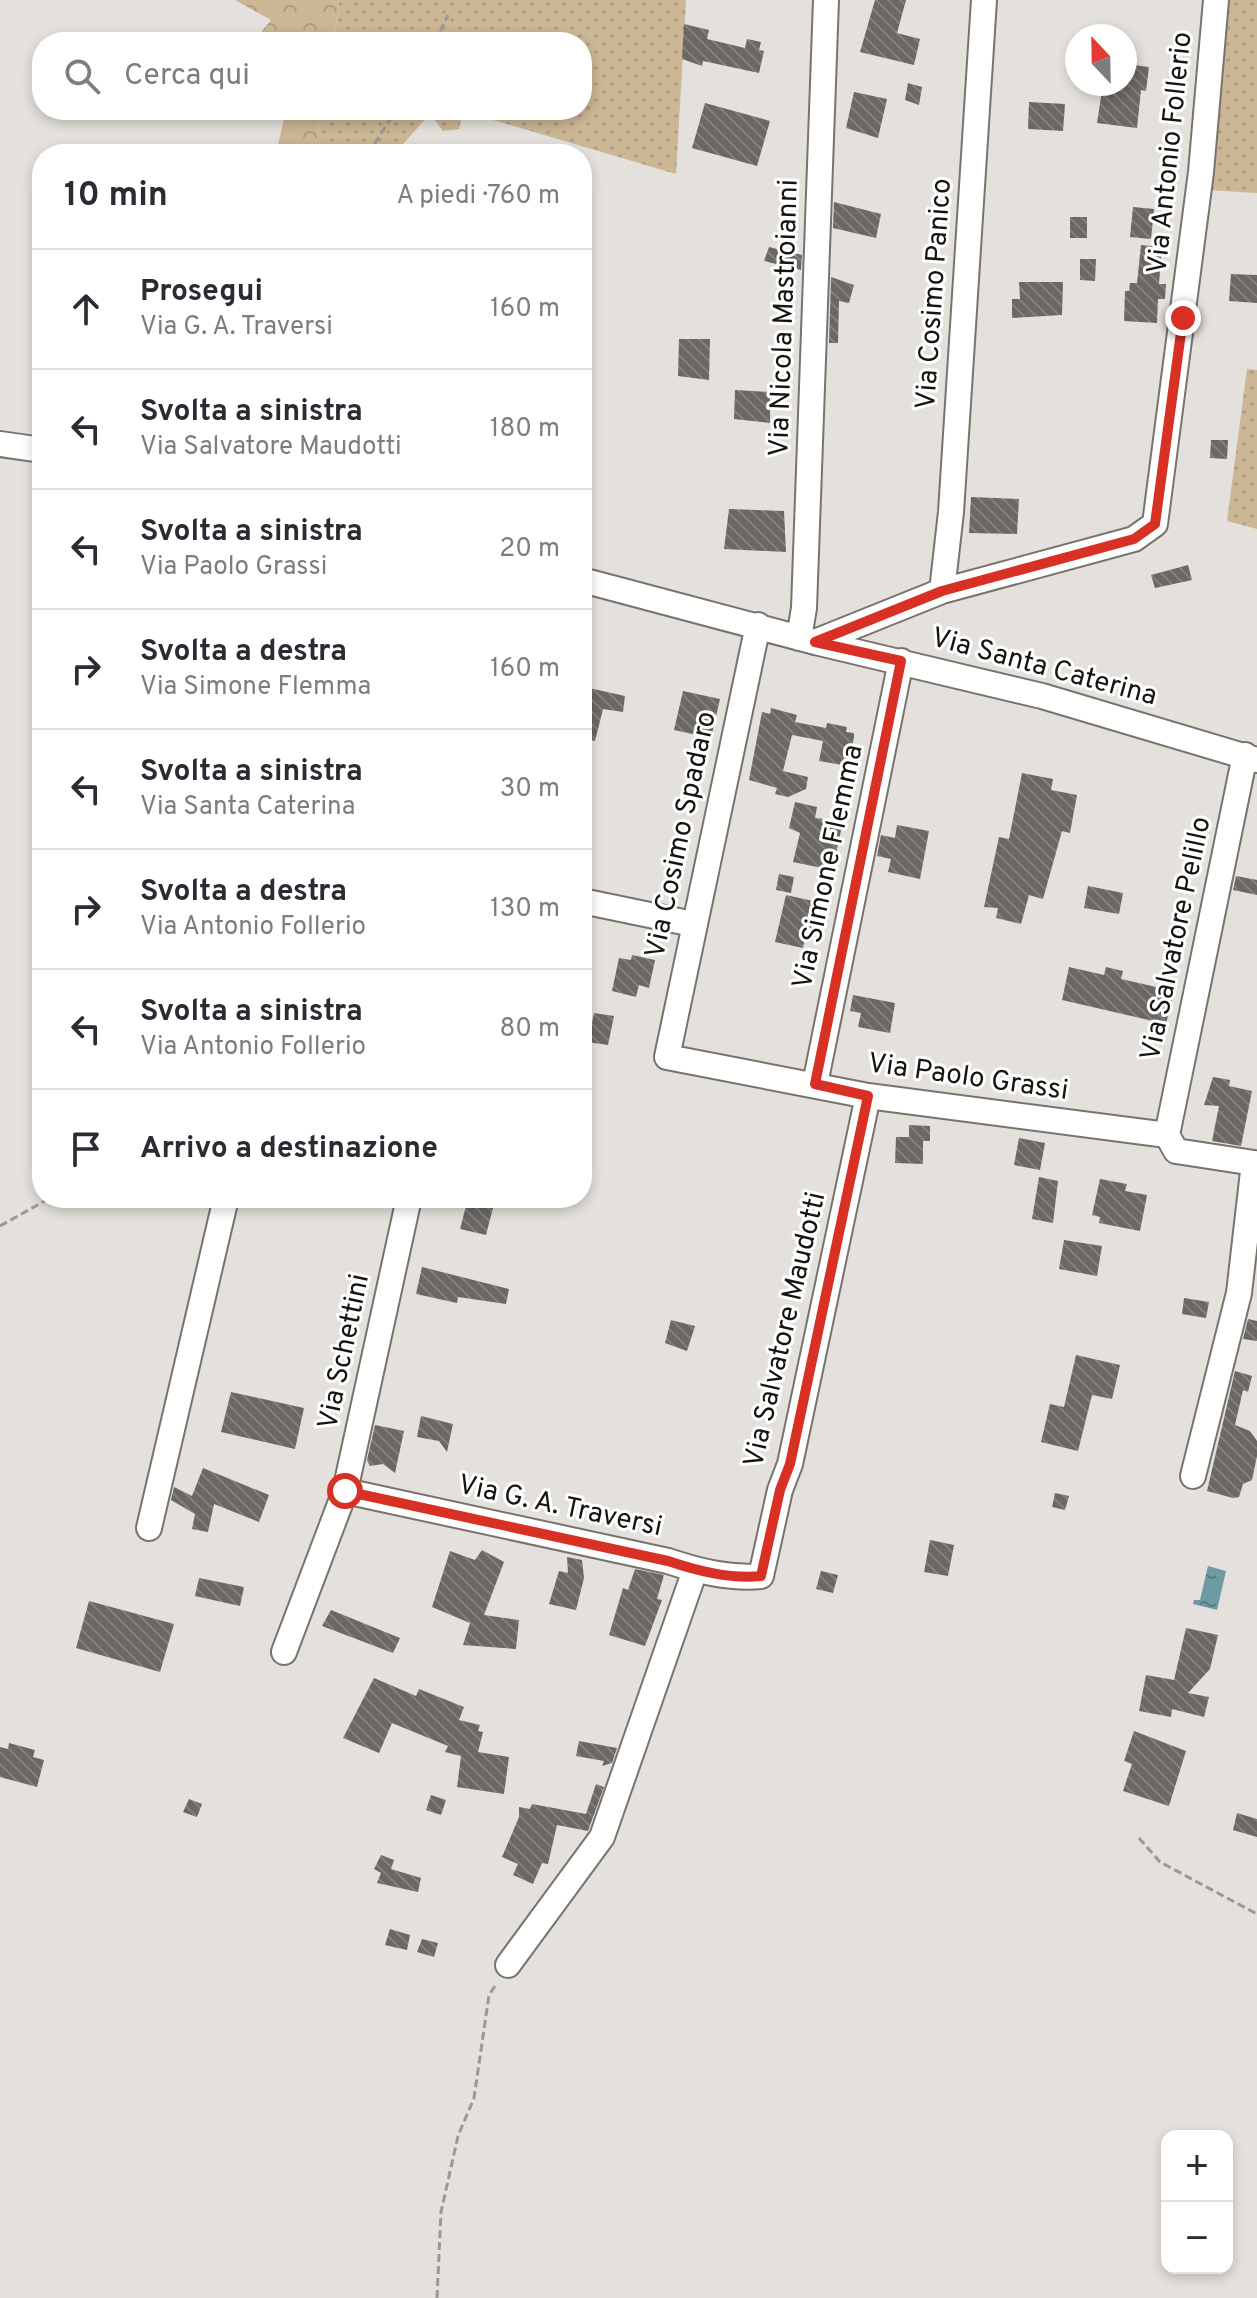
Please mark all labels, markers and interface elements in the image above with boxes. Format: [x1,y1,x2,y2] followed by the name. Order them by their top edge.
[1065,24,1137,96] north arrow
[1140,30,1202,276] street label: Via Antonio Follerio
[32,32,592,120] search box
[60,54,104,98] icon: search
[124,58,250,95] text: Cerca qui
[64,175,168,218] text: 10 min
[909,177,961,411] street label: Via Cosimo Panico
[762,179,808,457] street label: Via Nicola Mastroianni
[397,180,560,213] text: A piedi · 760 m
[140,274,263,311] text: Prosegui
[64,287,108,331] icon: ahead
[490,293,560,326] text: 160 m
[1165,300,1201,336] route end
[140,311,333,344] text: Via G. A. Traversi
[140,394,363,431] text: Svolta a sinistra
[64,407,108,451] icon: left
[490,413,560,446] text: 180 m
[140,431,402,464] text: Via Salvatore Maudotti
[140,514,363,551] text: Svolta a sinistra
[64,527,108,571] icon: left
[499,533,560,566] text: 20 m
[140,551,327,584] text: Via Paolo Grassi
[927,621,1161,715] street label: Via Santa Caterina
[140,634,347,671] text: Svolta a destra
[64,647,108,691] icon: right
[490,653,560,686] text: 160 m
[140,671,371,704] text: Via Simone Flemma
[638,708,726,962] street label: Via Cosimo Spadaro
[785,741,873,993] street label: Via Simone Flemma
[140,754,363,791] text: Svolta a sinistra
[64,767,108,811] icon: left
[500,773,560,806] text: 30 m
[140,791,356,824] text: Via Santa Caterina
[1134,814,1220,1064] street label: Via Salvatore Pelillo
[140,874,347,911] text: Svolta a destra
[64,887,108,931] icon: right
[490,893,560,926] text: 130 m
[140,911,366,944] text: Via Antonio Follerio
[140,994,363,1031] text: Svolta a sinistra
[64,1007,108,1051] icon: left
[500,1013,560,1046] text: 80 m
[140,1031,366,1064] text: Via Antonio Follerio
[866,1046,1070,1110] street label: Via Paolo Grassi
[64,1127,108,1171] icon: arrive
[140,1131,438,1168] text: Arrivo a destinazione
[737,1189,835,1471] street label: Via Salvatore Maudotti
[311,1271,379,1433] street label: Via Schettini
[455,1468,665,1546] street label: Via G. A. Traversi
[327,1473,363,1509] route start
[1161,2130,1233,2274] map controls
[1161,2130,1233,2202] button: +
[1161,2202,1233,2274] button: −

